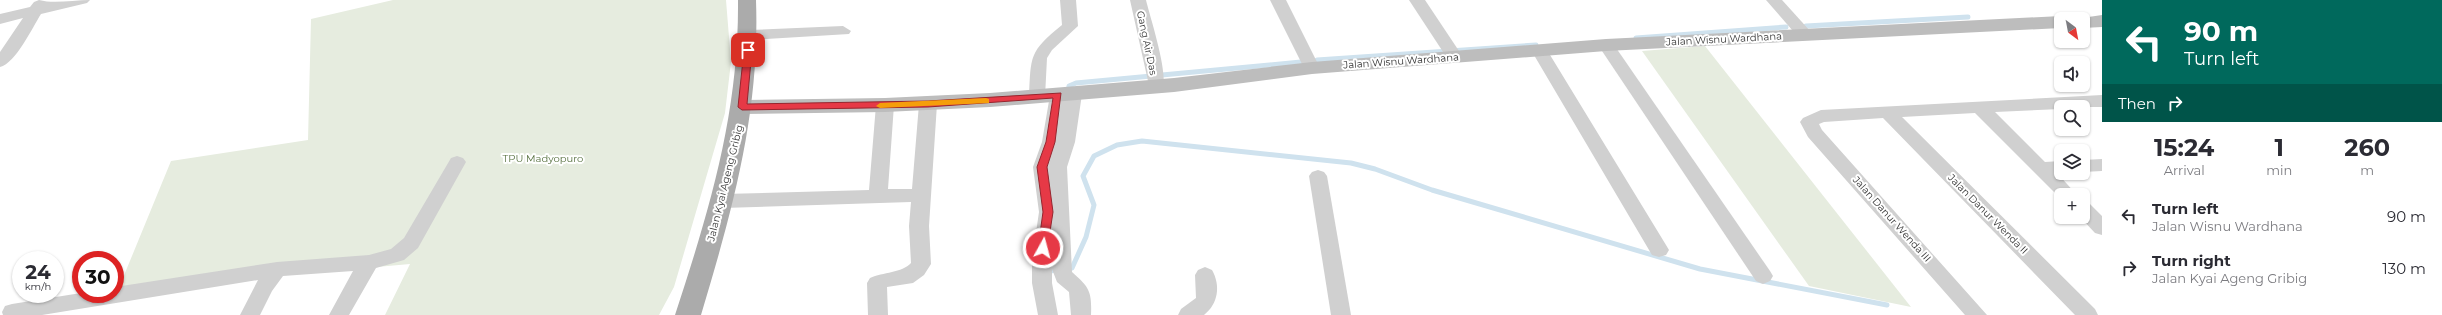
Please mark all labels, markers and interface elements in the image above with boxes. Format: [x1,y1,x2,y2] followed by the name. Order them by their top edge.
[1134,10,1160,76] street label: Gang Air Das
[2054,12,2090,48] north arrow
[2054,12,2090,224] map controls
[2184,14,2258,48] text: 90 m
[2118,16,2170,68] icon: left
[1665,29,1782,49] street label: Jalan Wisnu Wardhana
[731,33,765,67] pin
[737,39,759,61] icon: arrive
[2184,48,2259,70] text: Turn left
[1342,50,1459,72] street label: Jalan Wisnu Wardhana
[2054,56,2090,92] button: sound
[2164,92,2186,114] icon: right
[2118,94,2156,113] text: Then
[2054,100,2090,136] button: search
[704,124,746,243] street label: Jalan Kyai Ageng Gribig
[2154,133,2214,162] text: 15:24
[2275,133,2284,162] text: 1
[2344,133,2390,162] text: 260
[2054,144,2090,180] button: layers
[503,152,583,165] park label: TPU Madyopuro
[2164,162,2205,178] text: Arrival
[2266,162,2292,178] text: min
[2360,162,2374,178] text: m
[1945,171,2031,257] street label: Jalan Danur Wenda II
[1849,173,1934,265] street label: Jalan Danur Wenda III
[2054,188,2090,224] button: +
[2152,199,2219,218] text: Turn left
[2118,205,2140,227] icon: left
[2387,207,2426,226] text: 90 m
[2152,218,2303,234] text: Jalan Wisnu Wardhana
[1022,227,1064,269] position arrow
[72,251,124,303] speed limit sign: 30
[2152,251,2231,270] text: Turn right
[2118,257,2140,279] icon: right
[2382,259,2426,278] text: 130 m
[25,260,51,284] text: 24
[2152,270,2307,286] text: Jalan Kyai Ageng Gribig
[25,280,51,293] text: km/h

